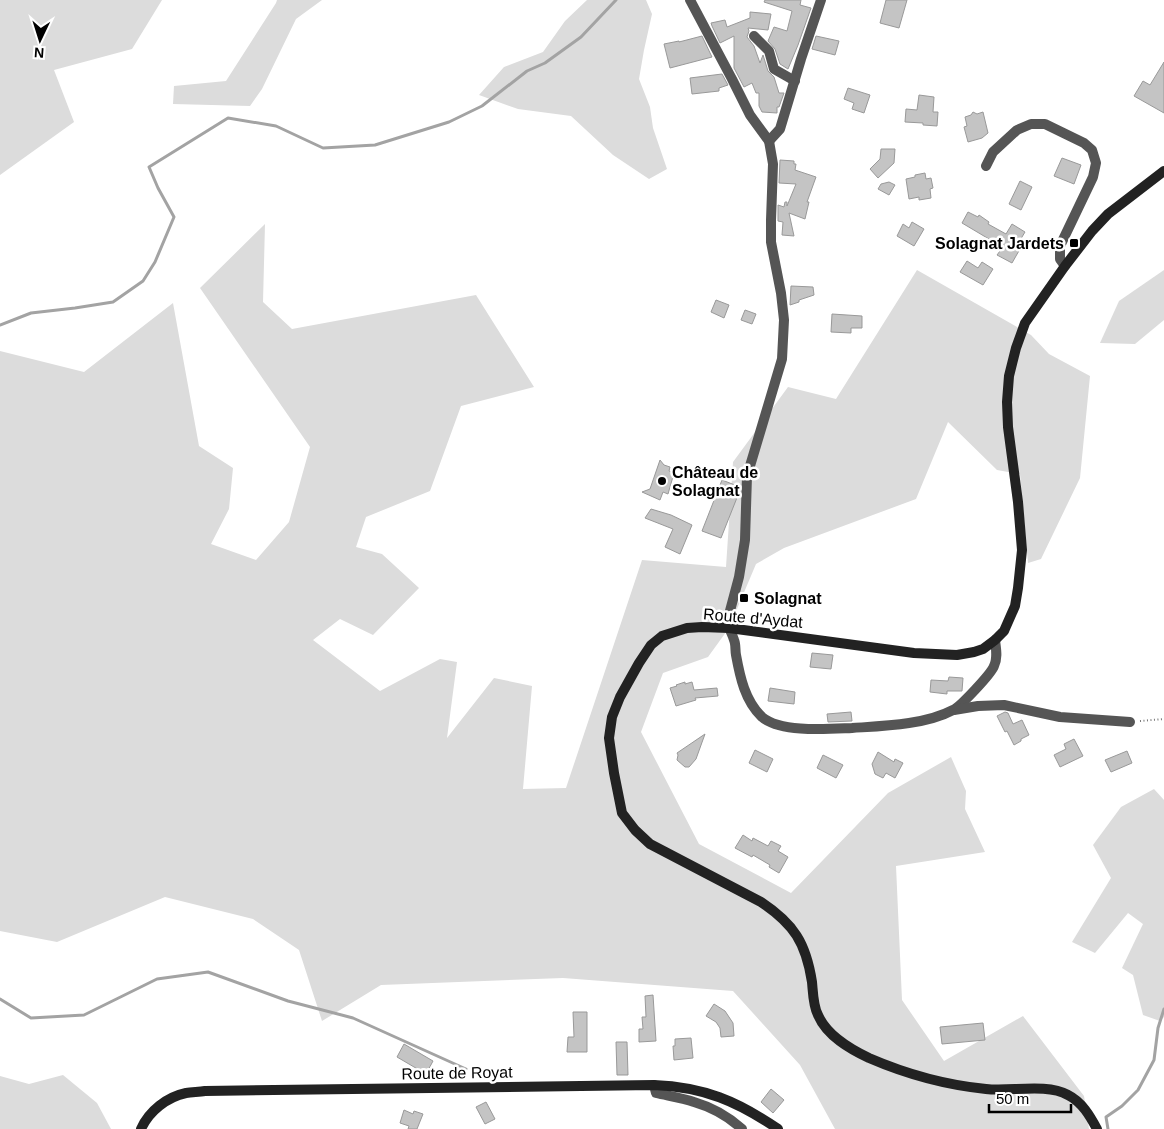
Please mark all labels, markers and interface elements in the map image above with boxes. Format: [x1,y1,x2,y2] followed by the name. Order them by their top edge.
[15,15,65,65] north arrow
[33,45,45,61] text: N
[935,235,1064,252] place label: Solagnat Jardets
[1068,237,1080,249] marker: Solagnat Jardets
[672,464,758,499] place label: Château de Solagnat
[656,475,668,487] marker: Château de Solagnat
[754,590,822,607] place label: Solagnat
[738,592,750,604] marker: Solagnat
[703,605,804,631] street label: Route d'Aydat
[401,1064,513,1082] street label: Route de Royat
[989,1082,1072,1114] scale bar
[996,1090,1029,1107] text: 50 m

